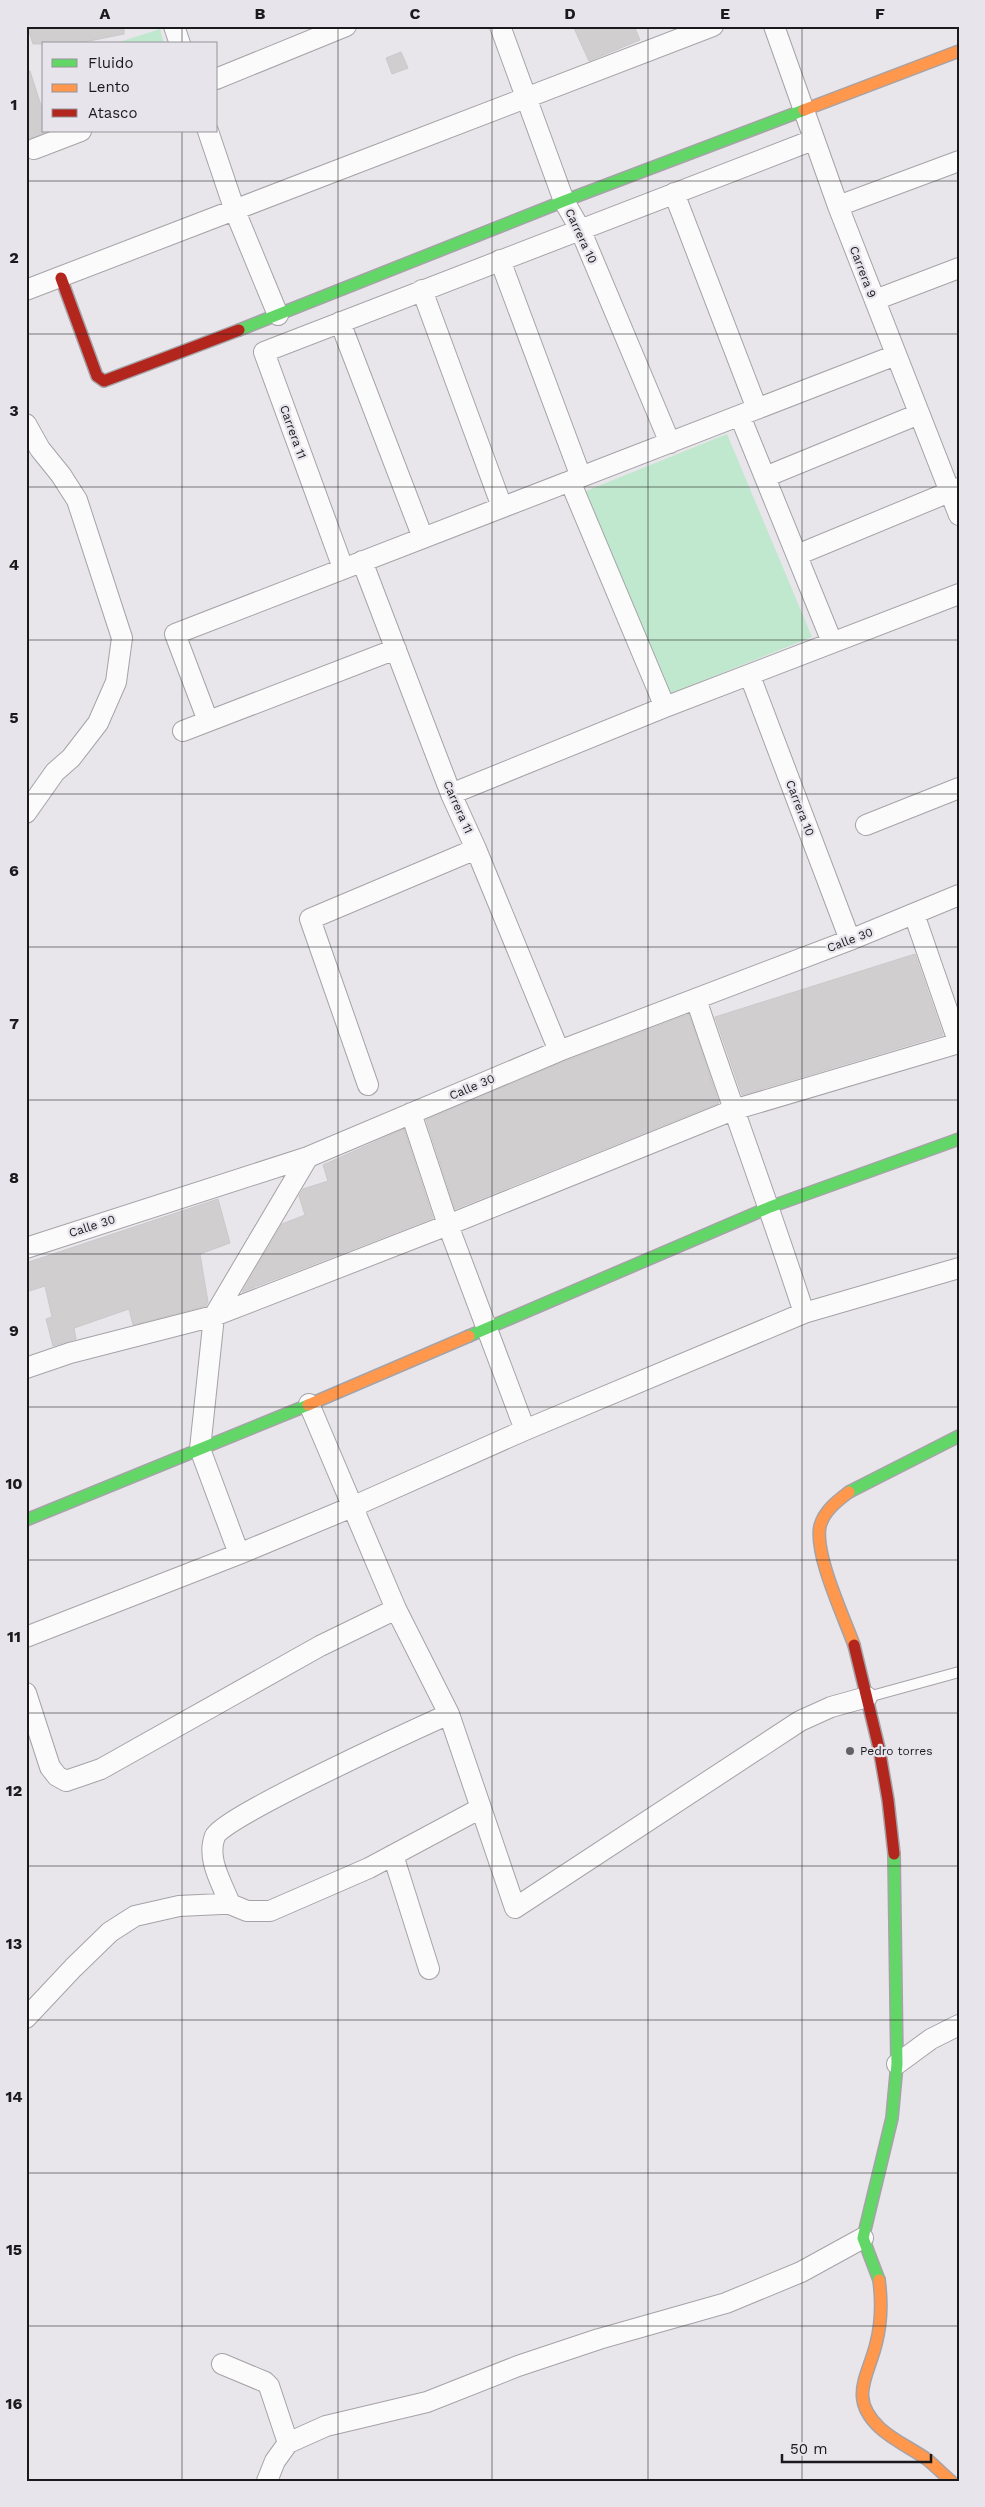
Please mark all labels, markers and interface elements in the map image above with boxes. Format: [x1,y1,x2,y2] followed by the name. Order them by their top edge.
[100,4,111,23] text: A
[255,4,266,23] text: B
[410,4,421,23] text: C
[564,4,576,23] text: D
[720,4,730,23] text: E
[875,4,885,23] text: F
[42,42,218,132] legend
[88,54,133,72] text: Fluido
[88,78,130,96] text: Lento
[11,95,17,114] text: 1
[88,104,137,122] text: Atasco
[562,206,600,266] street label: Carrera 10
[847,244,879,300] street label: Carrera 9
[9,248,19,267] text: 2
[9,401,19,420] text: 3
[277,403,309,461] street label: Carrera 11
[9,555,19,574] text: 4
[9,708,19,727] text: 5
[783,778,817,838] street label: Carrera 10
[440,779,476,835] street label: Carrera 11
[9,861,19,880] text: 6
[825,925,875,955] street label: Calle 30
[9,1014,19,1033] text: 7
[447,1071,497,1103] street label: Calle 30
[9,1168,19,1187] text: 8
[67,1212,117,1240] street label: Calle 30
[9,1321,19,1340] text: 9
[5,1474,23,1493] text: 10
[7,1627,21,1646] text: 11
[860,1744,933,1758] place label: Pedro torres
[844,1745,856,1757] marker: Pedro torres
[6,1781,22,1800] text: 12
[6,1934,22,1953] text: 13
[5,2087,23,2106] text: 14
[6,2240,22,2259] text: 15
[6,2394,23,2413] text: 16
[782,2432,931,2464] scale bar
[790,2440,827,2458] text: 50 m

